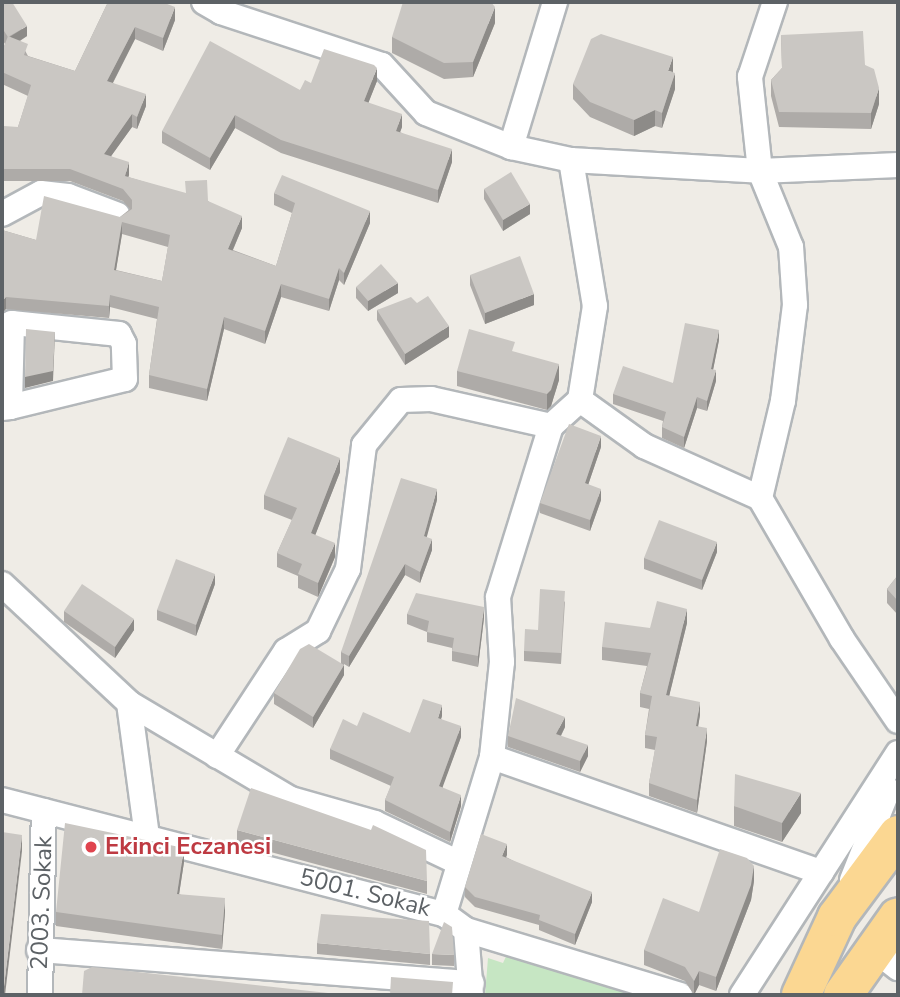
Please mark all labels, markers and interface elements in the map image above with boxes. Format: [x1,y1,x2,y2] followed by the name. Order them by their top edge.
[105,833,271,861] place label: Ekinci Eczanesi
[25,836,59,970] street label: 2003. Sokak
[83,839,99,855] marker: Ekinci Eczanesi
[297,863,433,923] street label: 5001. Sokak

